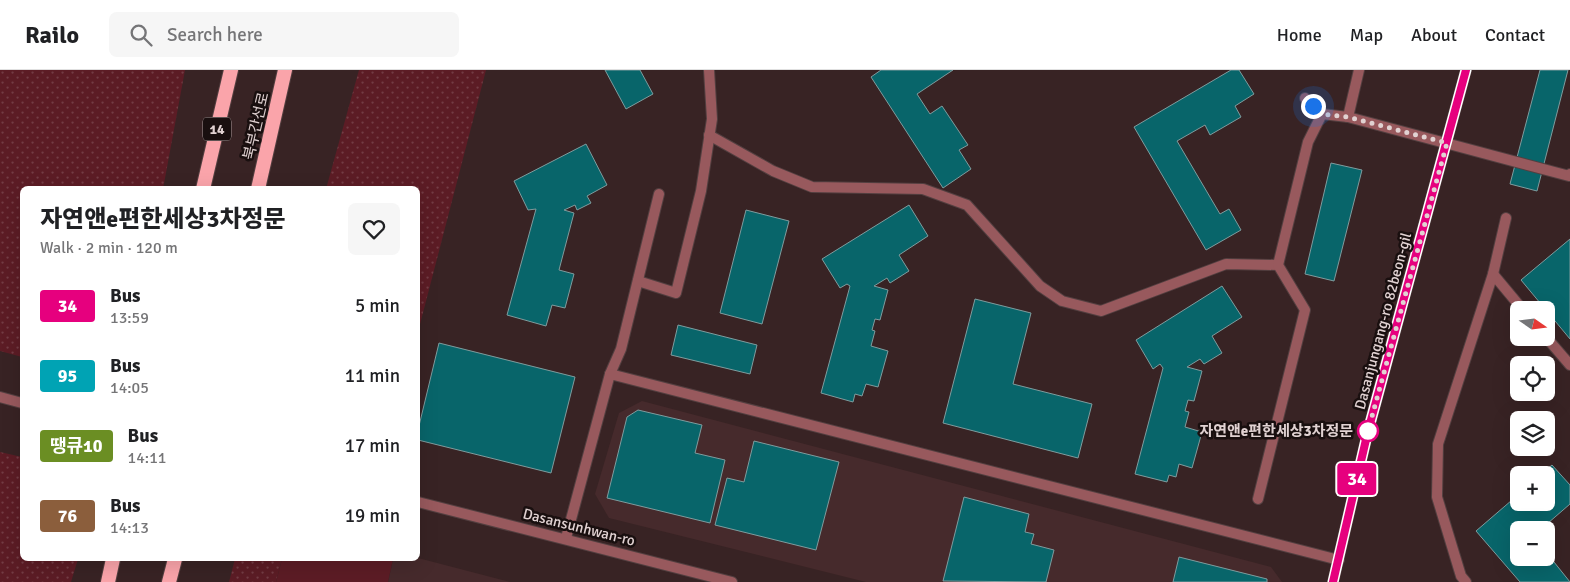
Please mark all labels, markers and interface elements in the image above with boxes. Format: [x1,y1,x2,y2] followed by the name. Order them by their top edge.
[109,12,459,57] search box
[25,20,79,50] text: Railo
[127,21,155,49] icon: search
[167,23,263,47] text: Search here
[1277,24,1322,46] text: Home
[1350,24,1383,46] text: Map
[1411,24,1457,46] text: About
[1485,24,1545,46] text: Contact
[239,90,273,162] street label: 북부간선로
[1301,94,1326,119] your location
[203,118,231,140] road number: 14
[348,203,400,255] button: heart
[40,204,286,234] text: 자연앤e편한세상3차정문
[1351,231,1415,411] street label: Dasanjungang-ro 82beon-gil
[40,238,178,258] text: Walk · 2 min · 120 m
[110,284,141,308] text: Bus
[355,294,400,318] text: 5 min
[58,295,77,317] text: 34
[1510,301,1555,346] north arrow
[1510,301,1555,566] map controls
[110,308,149,328] text: 13:59
[110,354,141,378] text: Bus
[1510,356,1555,401] button: locate
[345,364,400,388] text: 11 min
[58,365,77,387] text: 95
[110,378,149,398] text: 14:05
[1510,411,1555,456] button: layers
[1357,420,1379,442] marker: 자연앤e편한세상3차정문
[1199,422,1353,440] place label: 자연앤e편한세상3차정문
[128,424,158,448] text: Bus
[345,434,400,458] text: 17 min
[50,435,103,457] text: 땡큐10
[128,448,166,468] text: 14:11
[1334,463,1380,495] line badge: 34
[1510,466,1555,511] button: +
[1347,468,1367,490] text: 34
[110,494,141,518] text: Bus
[345,504,400,528] text: 19 min
[521,504,637,550] street label: Dasansunhwan-ro
[58,505,77,527] text: 76
[110,518,149,538] text: 14:13
[1510,521,1555,566] button: −

